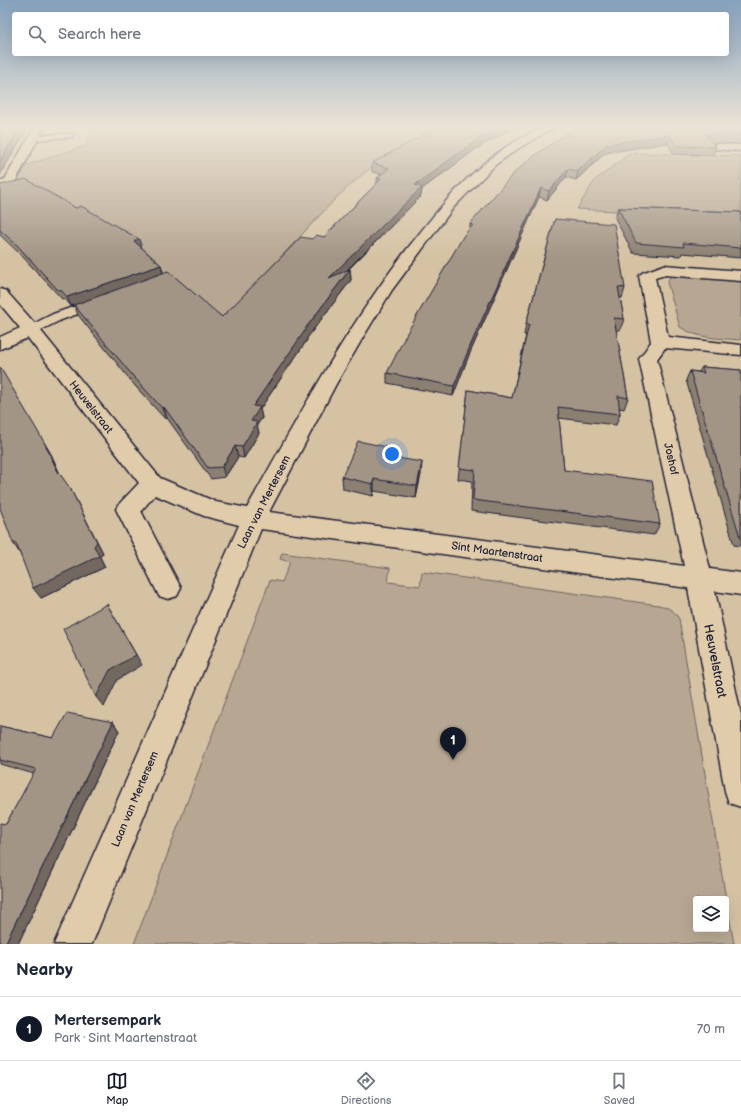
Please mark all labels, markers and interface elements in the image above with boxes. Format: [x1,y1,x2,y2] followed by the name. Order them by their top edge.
[12,12,729,56] search box
[26,23,48,45] icon: search
[58,25,141,44] text: Search here
[66,378,116,436] street label: Heuvelstraat
[661,442,681,477] street label: Joshof
[382,444,402,464] your location
[235,453,293,551] street label: Laan van Mertersem
[451,539,544,565] street label: Sint Maartenstraat
[700,623,730,699] street label: Heuvelstraat
[440,727,466,760] pin: 1
[109,749,161,849] street label: Laan van Mertersem
[693,896,729,932] map controls
[693,896,729,932] button: layers
[16,960,73,980] text: Nearby
[54,1011,161,1030] text: Mertersempark
[26,1021,32,1037] text: 1
[697,1021,725,1037] text: 70 m
[54,1030,197,1046] text: Park · Sint Maartenstraat
[106,1070,128,1107] tab: Map
[341,1070,391,1107] tab: Directions
[604,1070,635,1107] tab: Saved

